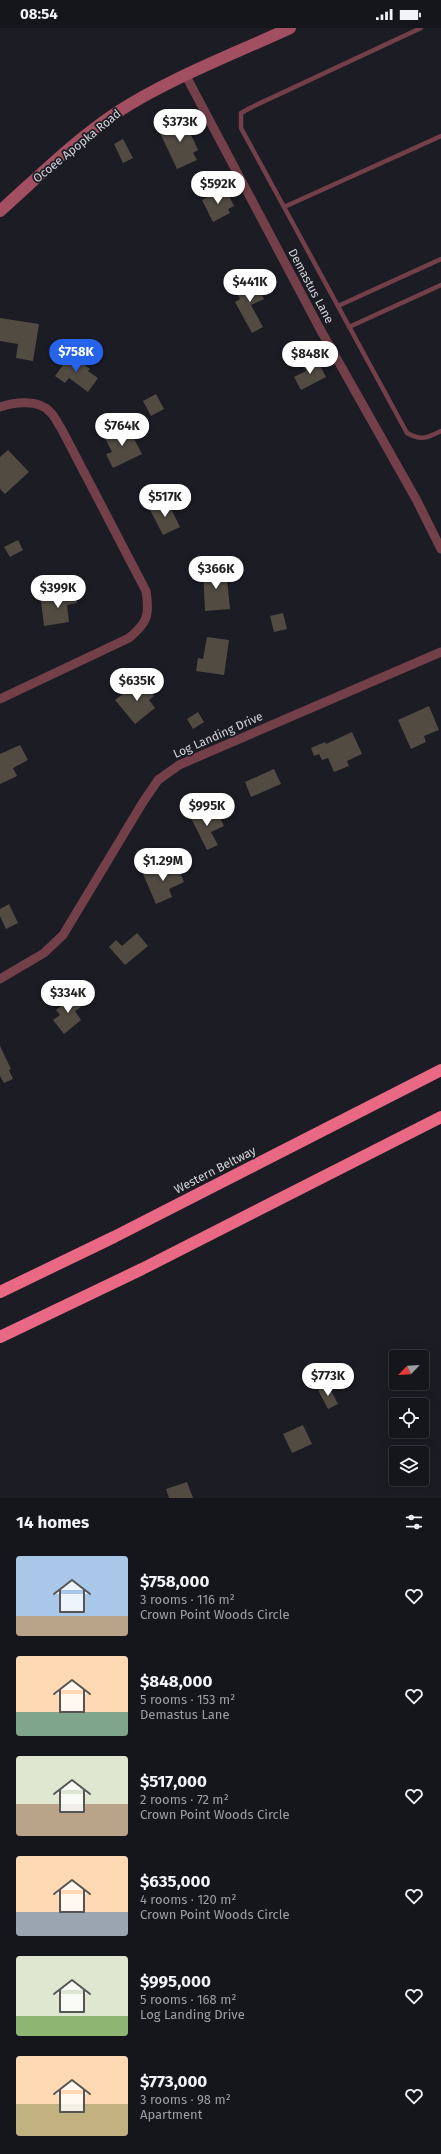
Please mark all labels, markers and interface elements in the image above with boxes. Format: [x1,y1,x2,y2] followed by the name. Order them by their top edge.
[20,5,58,23] text: 08:54
[30,106,124,186] street label: Ocoee Apopka Road
[152,109,208,143] pin: $373K
[163,114,197,129] text: $373K
[190,171,246,205] pin: $592K
[200,176,236,191] text: $592K
[285,246,337,326] street label: Demastus Lane
[222,269,278,303] pin: $441K
[232,274,268,289] text: $441K
[48,339,104,373] pin: $758K
[282,341,338,375] pin: $848K
[58,344,94,359] text: $758K
[291,346,329,361] text: $848K
[94,413,150,447] pin: $764K
[104,418,140,433] text: $764K
[137,484,193,518] pin: $517K
[148,489,182,504] text: $517K
[188,556,244,590] pin: $366K
[198,561,234,576] text: $366K
[30,575,86,609] pin: $399K
[40,580,76,595] text: $399K
[109,668,165,702] pin: $635K
[119,673,155,688] text: $635K
[171,709,265,761] street label: Log Landing Drive
[179,793,235,827] pin: $995K
[189,798,225,813] text: $995K
[130,848,196,882] pin: $1.29M
[143,853,183,868] text: $1.29M
[40,980,96,1014] pin: $334K
[50,985,86,1000] text: $334K
[172,1143,258,1197] street label: Western Beltway
[389,1350,429,1390] north arrow
[389,1350,429,1486] map controls
[300,1363,356,1397] pin: $773K
[311,1368,345,1383] text: $773K
[389,1398,429,1438] button: locate
[389,1446,429,1486] button: layers
[403,1511,425,1533] icon: filters
[16,1512,89,1533] text: 14 homes
[140,1571,209,1592] text: $758,000
[48,1572,96,1620] icon: home
[403,1585,425,1607] icon: heart
[140,1592,235,1607] text: 3 rooms · 116 m²
[140,1607,290,1622] text: Crown Point Woods Circle
[140,1671,212,1692] text: $848,000
[48,1672,96,1720] icon: home
[403,1685,425,1707] icon: heart
[140,1692,235,1707] text: 5 rooms · 153 m²
[140,1707,230,1722] text: Demastus Lane
[140,1771,207,1792] text: $517,000
[48,1772,96,1820] icon: home
[403,1785,425,1807] icon: heart
[140,1792,229,1807] text: 2 rooms · 72 m²
[140,1807,290,1822] text: Crown Point Woods Circle
[140,1871,210,1892] text: $635,000
[48,1872,96,1920] icon: home
[403,1885,425,1907] icon: heart
[140,1892,236,1907] text: 4 rooms · 120 m²
[140,1907,290,1922] text: Crown Point Woods Circle
[140,1971,211,1992] text: $995,000
[48,1972,96,2020] icon: home
[403,1985,425,2007] icon: heart
[140,1992,236,2007] text: 5 rooms · 168 m²
[140,2007,245,2022] text: Log Landing Drive
[140,2071,207,2092] text: $773,000
[48,2072,96,2120] icon: home
[403,2085,425,2107] icon: heart
[140,2092,231,2107] text: 3 rooms · 98 m²
[140,2107,202,2122] text: Apartment

